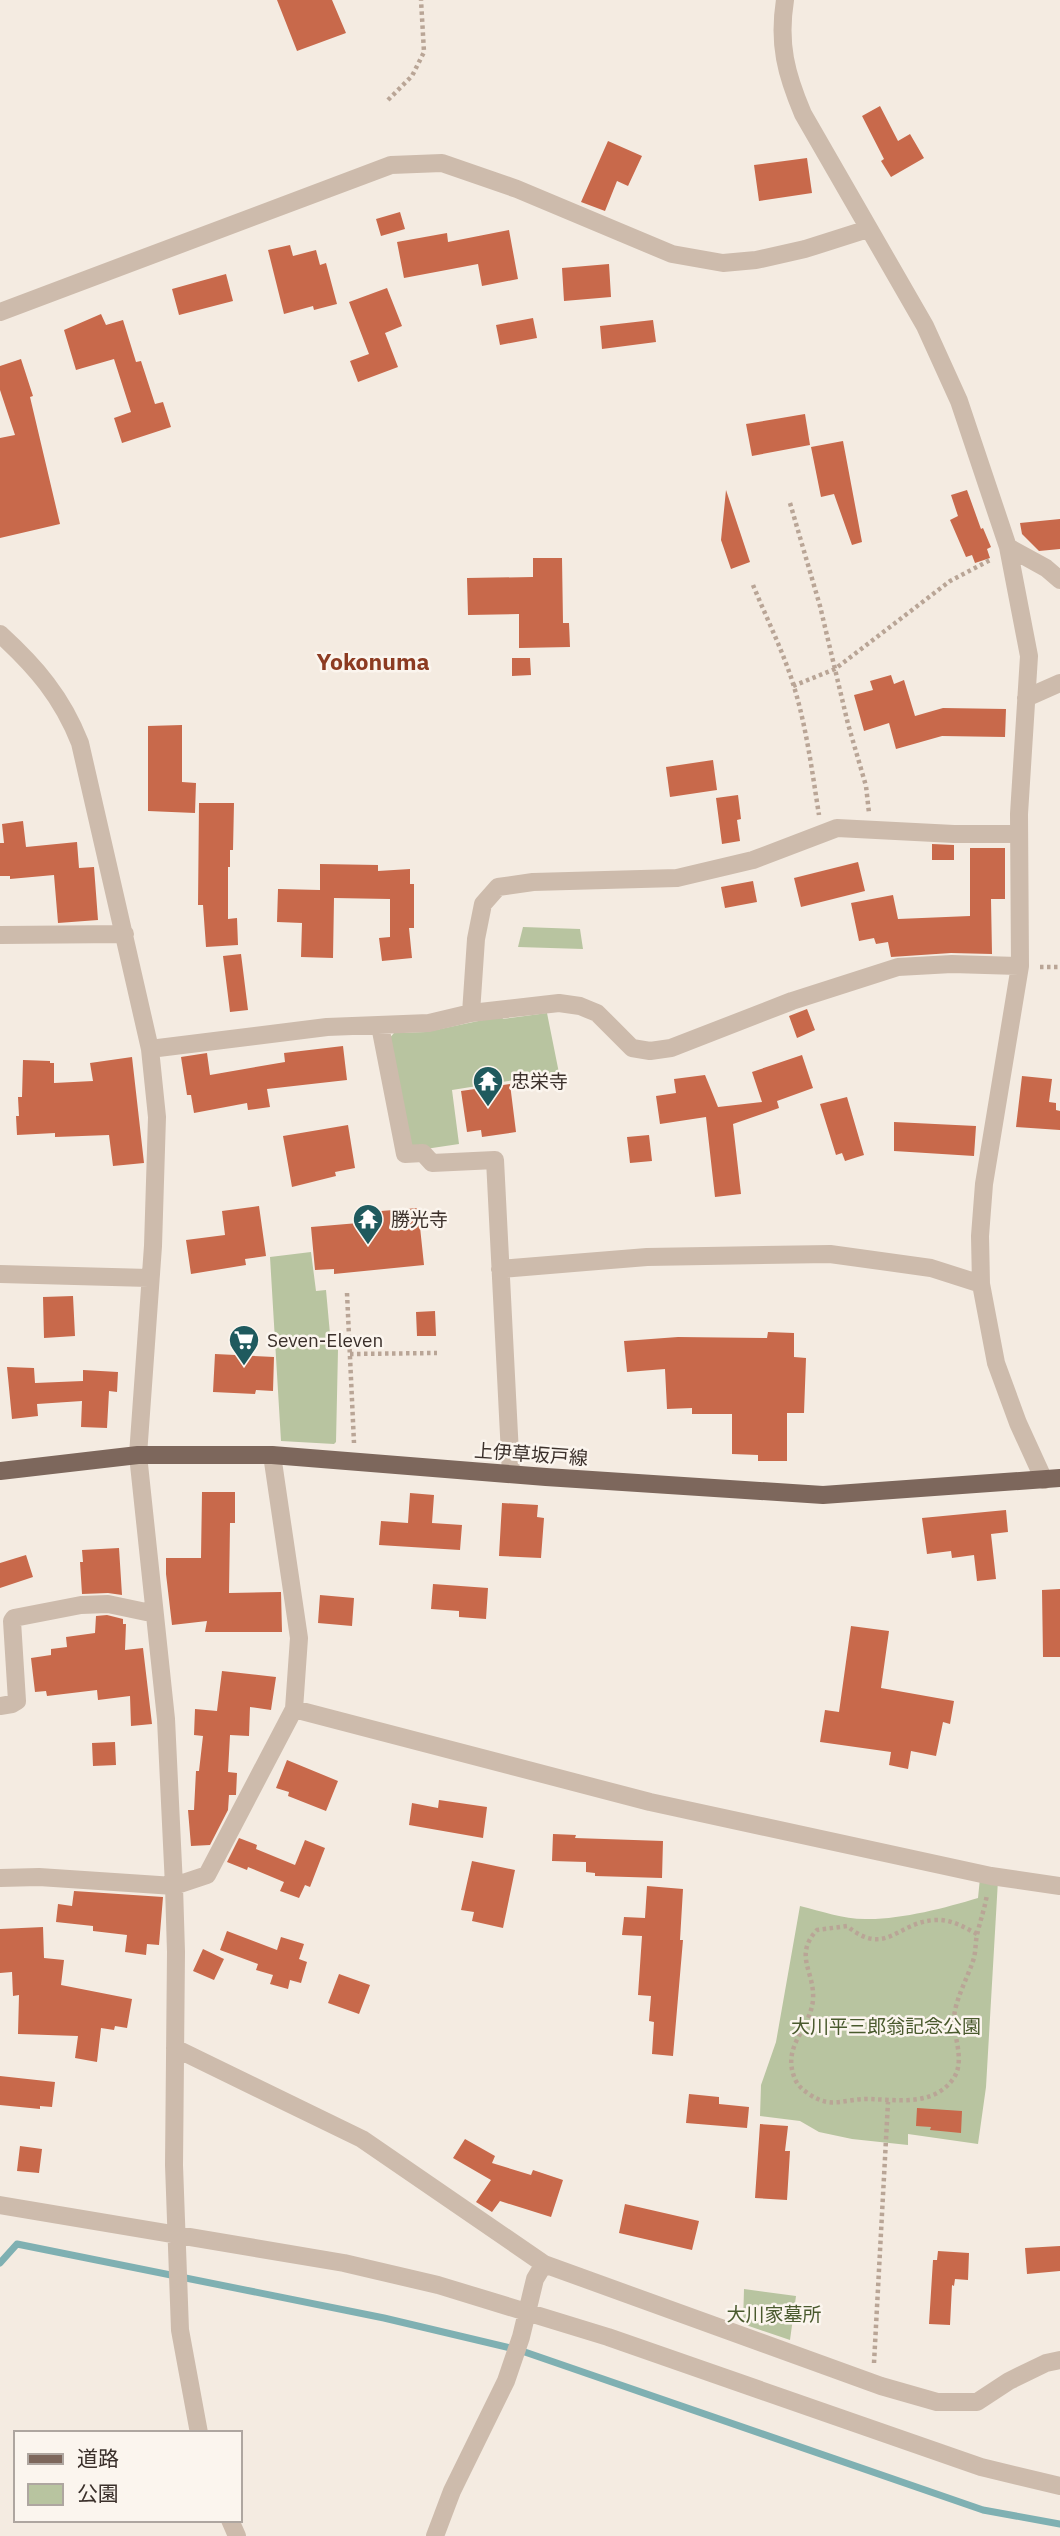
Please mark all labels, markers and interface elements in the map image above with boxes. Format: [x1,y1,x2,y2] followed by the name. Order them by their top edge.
[316,646,430,676] district label: Yokonuma
[471,1064,505,1108] temple icon: 忠栄寺
[511,1069,568,1093] place label: 忠栄寺
[351,1202,385,1246] temple icon: 勝光寺
[391,1207,448,1231] place label: 勝光寺
[227,1323,261,1367] supermarket icon: Seven-Eleven
[267,1328,383,1352] place label: Seven-Eleven
[473,1438,589,1470] street label: 上伊草坂戸線
[791,2014,981,2038] park label: 大川平三郎翁記念公園
[726,2302,822,2326] park label: 大川家墓所
[14,2431,242,2522] legend
[77,2444,119,2472] text: 道路
[77,2479,119,2507] text: 公園

